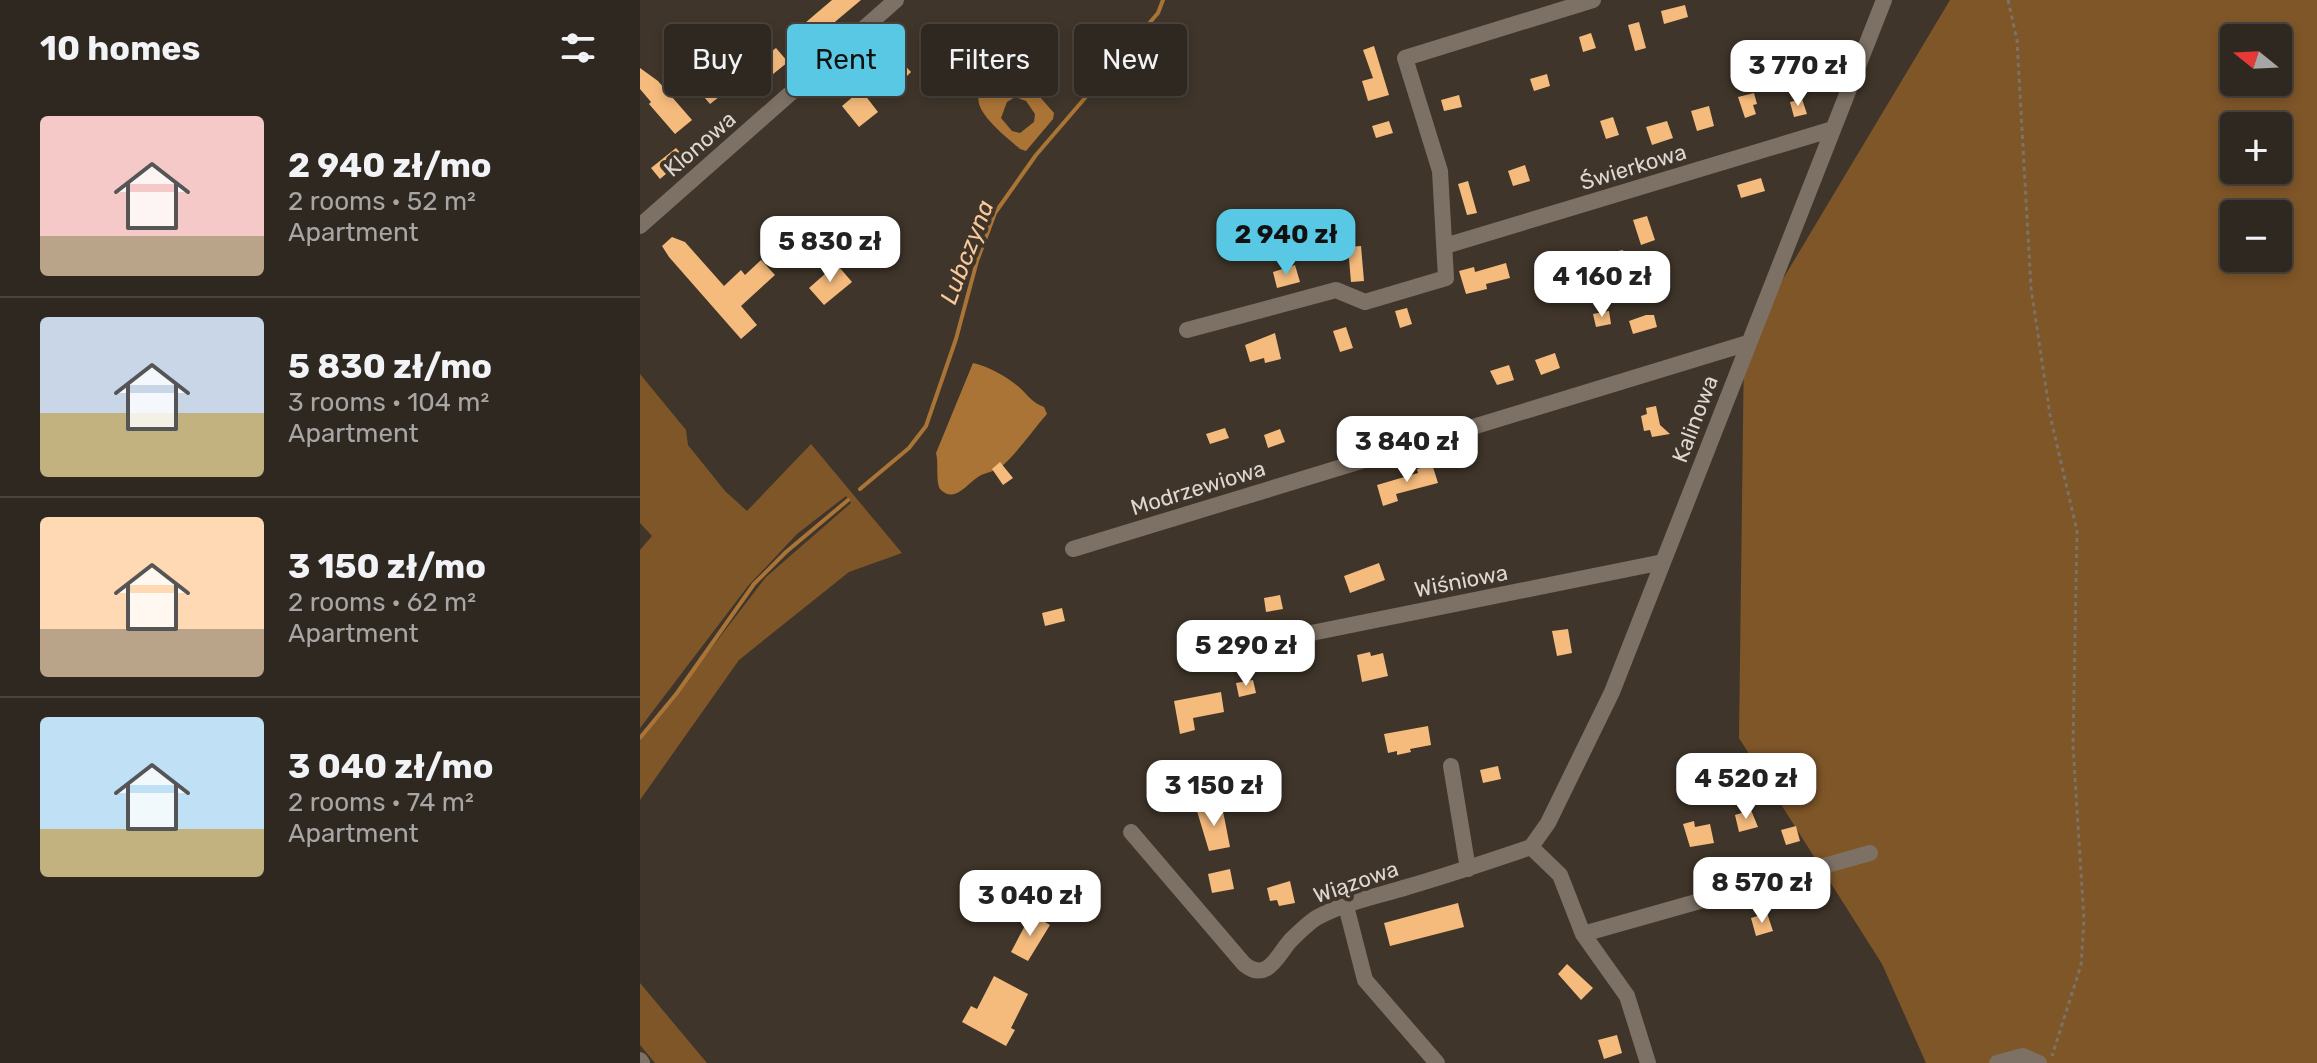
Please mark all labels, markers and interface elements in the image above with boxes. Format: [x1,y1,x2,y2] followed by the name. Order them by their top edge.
[664,24,771,96] chip: Buy
[787,24,905,96] chip: Rent
[921,24,1058,96] chip: Filters
[1074,24,1187,96] chip: New
[2220,24,2292,96] north arrow
[2220,24,2292,272] map controls
[556,26,600,70] icon: filters
[40,28,200,69] text: 10 homes
[1715,40,1881,108] pin: 3 770 zł
[1749,50,1847,81] text: 3 770 zł
[659,105,741,183] street label: Klonowa
[2220,112,2292,184] button: +
[1576,138,1690,196] street label: Świerkowa
[288,145,492,186] text: 2 940 zł/mo
[104,148,200,244] icon: home
[288,186,476,217] text: 2 rooms · 52 m²
[934,196,1000,308] water label: Lubczyna
[2220,200,2292,272] button: −
[1203,209,1369,277] pin: 2 940 zł
[747,216,913,284] pin: 5 830 zł
[288,217,419,248] text: Apartment
[1234,219,1338,250] text: 2 940 zł
[778,226,882,257] text: 5 830 zł
[1519,251,1685,319] pin: 4 160 zł
[1552,261,1652,292] text: 4 160 zł
[288,346,492,387] text: 5 830 zł/mo
[104,349,200,445] icon: home
[1666,372,1724,466] street label: Kalinowa
[288,387,489,418] text: 3 rooms · 104 m²
[1324,416,1490,484] pin: 3 840 zł
[288,418,419,449] text: Apartment
[1355,426,1459,457] text: 3 840 zł
[1127,455,1269,521] street label: Modrzewiowa
[288,546,486,587] text: 3 150 zł/mo
[104,549,200,645] icon: home
[1412,559,1510,603] street label: Wiśniowa
[288,587,476,618] text: 2 rooms · 62 m²
[288,618,419,649] text: Apartment
[1163,620,1329,688] pin: 5 290 zł
[1195,630,1297,661] text: 5 290 zł
[288,746,493,787] text: 3 040 zł/mo
[104,749,200,845] icon: home
[1663,753,1829,821] pin: 4 520 zł
[1131,760,1297,828] pin: 3 150 zł
[1694,763,1798,794] text: 4 520 zł
[1165,770,1263,801] text: 3 150 zł
[288,787,474,818] text: 2 rooms · 74 m²
[288,818,419,849] text: Apartment
[1310,855,1402,909] street label: Wiązowa
[1679,857,1845,925] pin: 8 570 zł
[1711,867,1813,898] text: 8 570 zł
[947,870,1113,938] pin: 3 040 zł
[978,880,1082,911] text: 3 040 zł

